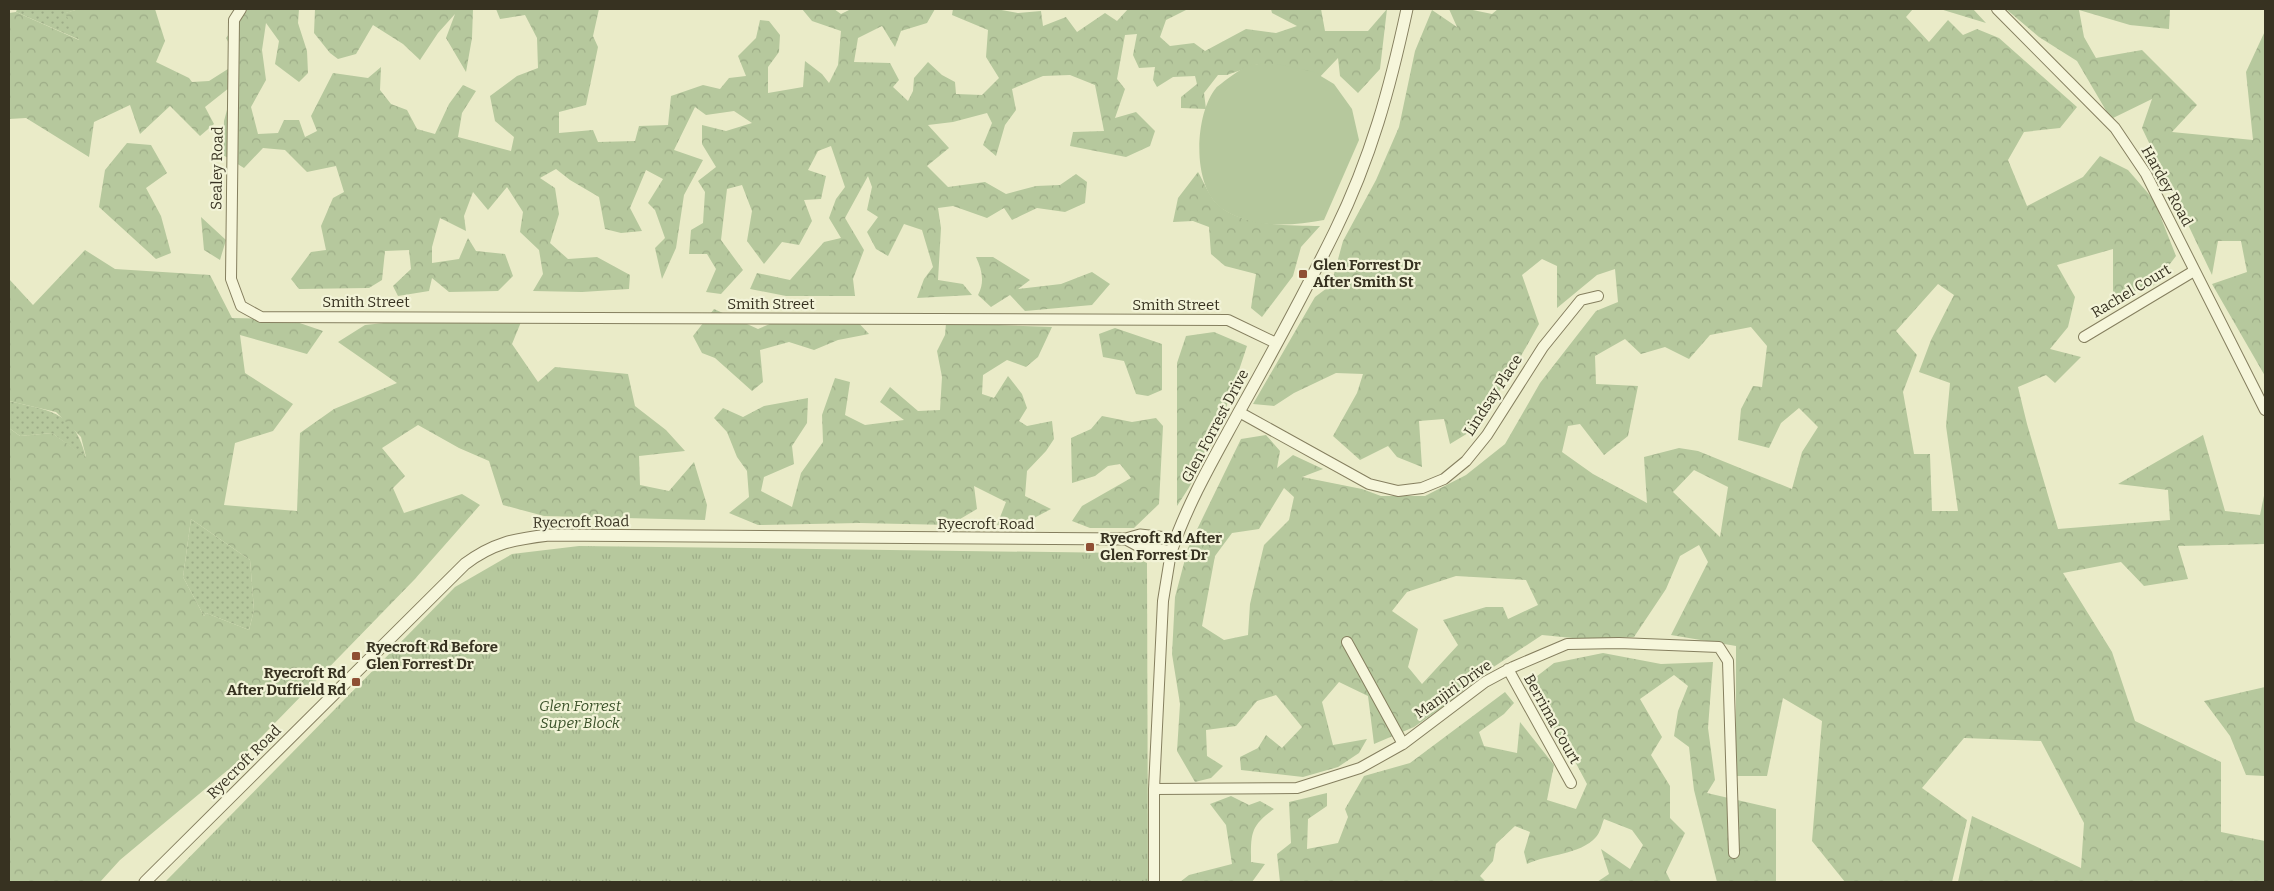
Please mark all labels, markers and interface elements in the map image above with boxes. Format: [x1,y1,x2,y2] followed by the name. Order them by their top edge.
[207,126,227,210] street label: Sealey Road
[2138,143,2197,229] street label: Hardey Road
[1313,256,1421,291] place label: Glen Forrest Dr After Smith St
[2088,260,2174,322] street label: Rachel Court
[1297,268,1309,280] marker: Glen Forrest Dr After Smith St
[322,293,410,311] street label: Smith Street
[727,295,815,313] street label: Smith Street
[1132,296,1220,314] street label: Smith Street
[1460,351,1526,439] street label: Lindsay Place
[1178,366,1252,486] street label: Glen Forrest Drive
[532,512,630,532] street label: Ryecroft Road
[938,515,1034,533] street label: Ryecroft Road
[1100,529,1222,564] place label: Ryecroft Rd After Glen Forrest Dr
[1084,541,1096,553] marker: Ryecroft Rd After Glen Forrest Dr
[366,638,498,673] place label: Ryecroft Rd Before Glen Forrest Dr
[350,650,362,662] marker: Ryecroft Rd Before Glen Forrest Dr
[1411,656,1495,722] street label: Manjiri Drive
[226,664,346,699] place label: Ryecroft Rd After Duffield Rd
[1520,671,1584,768] street label: Berrima Court
[350,676,362,688] marker: Ryecroft Rd After Duffield Rd
[539,697,622,732] park label: Glen Forrest Super Block
[203,721,285,803] street label: Ryecroft Road

